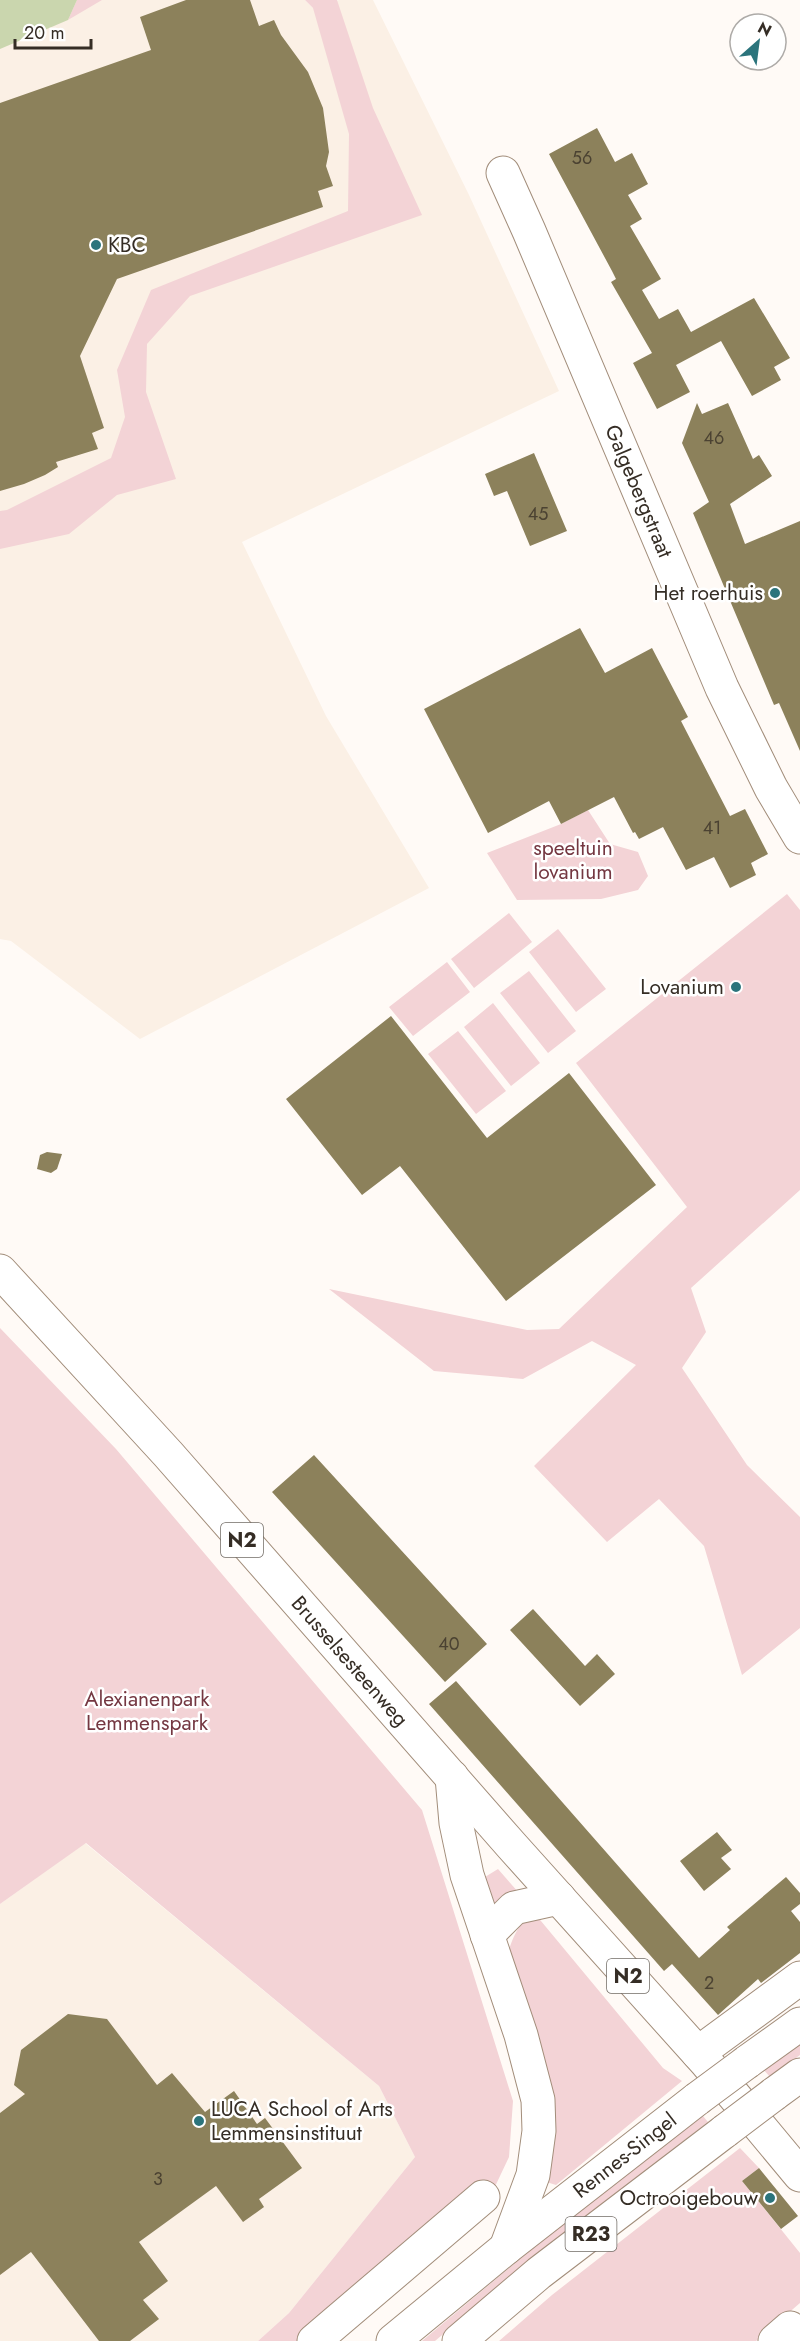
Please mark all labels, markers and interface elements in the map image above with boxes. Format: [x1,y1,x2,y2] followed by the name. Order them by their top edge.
[15,12,92,50] scale bar
[728,12,788,72] north arrow
[754,16,776,42] text: N
[24,20,64,46] text: 20 m
[572,145,592,171] house number: 56
[108,230,146,260] place label: KBC
[89,238,103,252] marker: KBC
[597,420,680,562] street label: Galgebergstraat
[704,425,724,451] house number: 46
[528,501,548,527] house number: 45
[653,578,763,608] place label: Het roerhuis
[768,586,782,600] marker: Het roerhuis
[703,815,721,841] house number: 41
[533,833,613,887] park label: speeltuin lovanium
[640,972,724,1002] place label: Lovanium
[729,980,743,994] marker: Lovanium
[221,1523,263,1557] road number: N2
[284,1589,415,1733] street label: Brusselsesteenweg
[438,1631,460,1657] house number: 40
[85,1684,210,1738] park label: Alexianenpark Lemmenspark
[607,1959,649,1993] road number: N2
[704,1970,714,1996] house number: 2
[211,2094,393,2148] place label: LUCA School of Arts Lemmensinstituut
[567,2105,683,2205] street label: Rennes-Singel
[192,2114,206,2128] marker: LUCA School of Arts Lemmensinstituut
[153,2166,163,2192] house number: 3
[620,2183,759,2213] place label: Octrooigebouw
[763,2191,777,2205] marker: Octrooigebouw
[566,2217,616,2251] road number: R23

